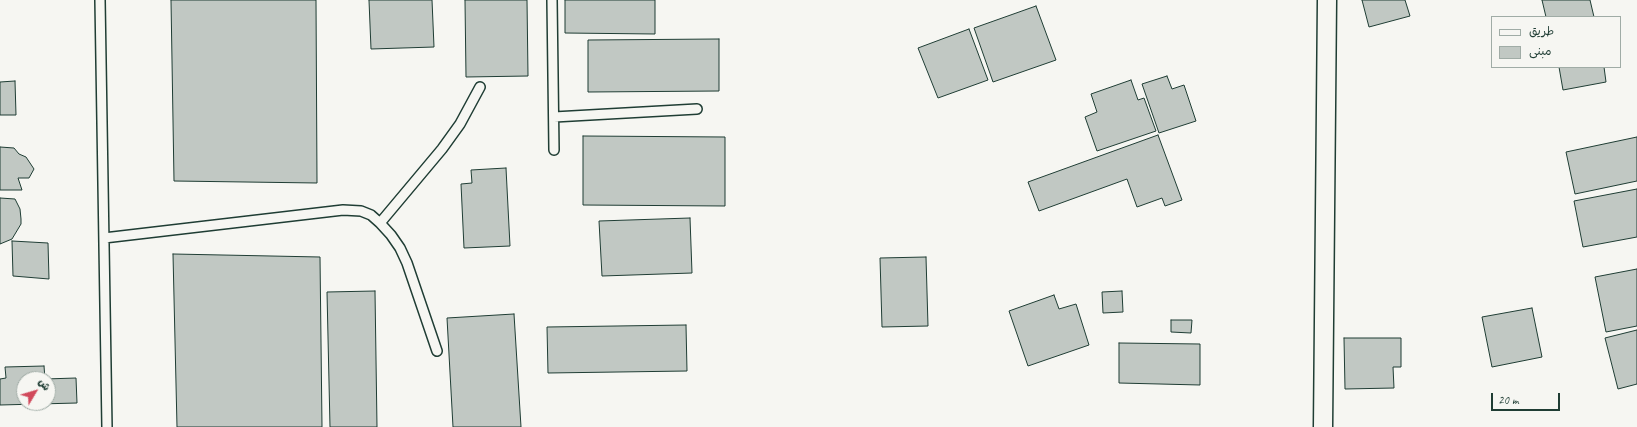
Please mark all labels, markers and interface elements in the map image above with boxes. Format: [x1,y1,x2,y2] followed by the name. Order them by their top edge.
[1491,16,1621,68] legend
[1529,23,1554,39] text: طريق
[1529,43,1552,59] text: مبنى
[16,371,56,411] north arrow
[35,375,54,393] text: ش
[1493,385,1562,411] scale bar
[1498,392,1518,408] text: 20 m

